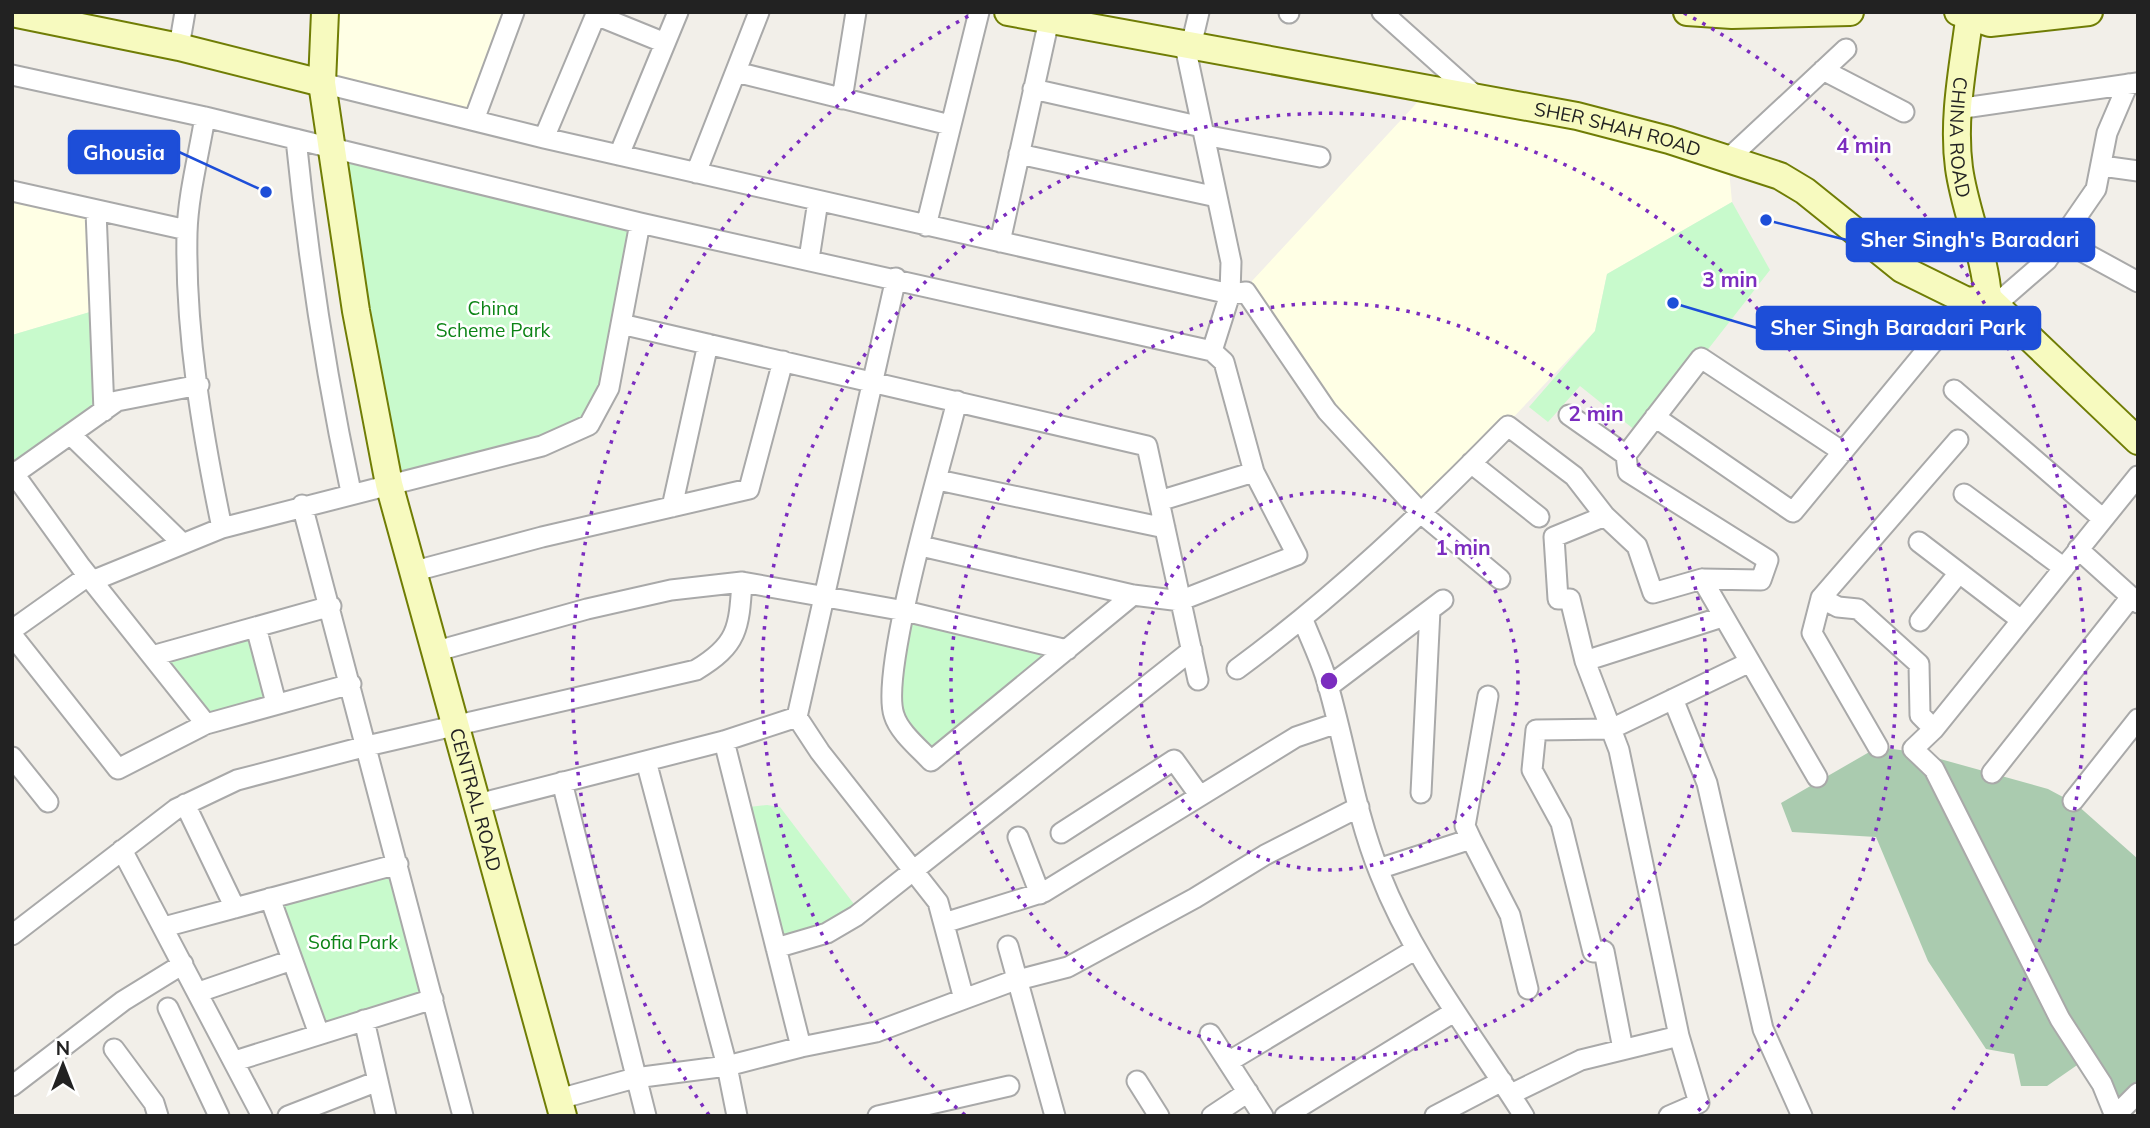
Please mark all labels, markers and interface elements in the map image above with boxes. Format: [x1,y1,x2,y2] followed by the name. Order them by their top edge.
[1945,75,1976,200] street label: CHINA ROAD
[1532,96,1704,162] street label: SHER SHAH ROAD
[69,131,179,173] callout: Ghousia
[1836,132,1892,158] text: 4 min
[83,139,165,165] text: Ghousia
[1847,219,2094,261] callout: Sher Singh's Baradari
[1861,226,2079,252] text: Sher Singh's Baradari
[1702,266,1758,292] text: 3 min
[436,296,551,342] park label: China Scheme Park
[1757,307,2040,349] callout: Sher Singh Baradari Park
[1770,314,2026,340] text: Sher Singh Baradari Park
[1568,400,1624,426] text: 2 min
[1435,534,1491,560] text: 1 min
[1317,669,1341,693] centre of rings
[445,725,507,874] street label: CENTRAL ROAD
[308,930,398,954] park label: Sofia Park
[28,1030,98,1100] north arrow
[56,1036,70,1060] text: N

